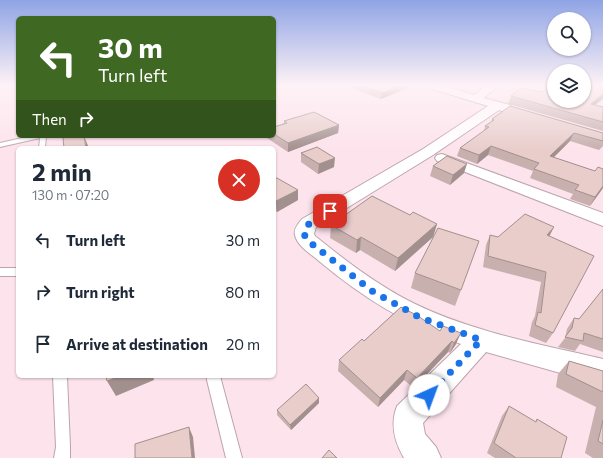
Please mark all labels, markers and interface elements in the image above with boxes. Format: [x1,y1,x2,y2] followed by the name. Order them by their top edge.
[547,12,591,108] map controls
[547,12,591,56] button: search
[98,30,163,64] text: 30 m
[32,32,84,84] icon: left
[98,64,167,86] text: Turn left
[547,64,591,108] button: layers
[75,108,97,130] icon: right
[32,110,67,128] text: Then
[32,157,92,186] text: 2 min
[218,159,260,201] button: close
[32,187,109,203] text: 130 m · 07:20
[313,194,347,228] pin
[319,200,341,222] icon: arrive
[32,229,54,251] icon: left
[66,231,125,249] text: Turn left
[226,231,260,249] text: 30 m
[32,281,54,303] icon: right
[66,283,135,301] text: Turn right
[225,283,260,301] text: 80 m
[32,333,54,355] icon: arrive
[66,335,208,353] text: Arrive at destination
[226,335,260,353] text: 20 m
[408,374,450,416] position arrow

